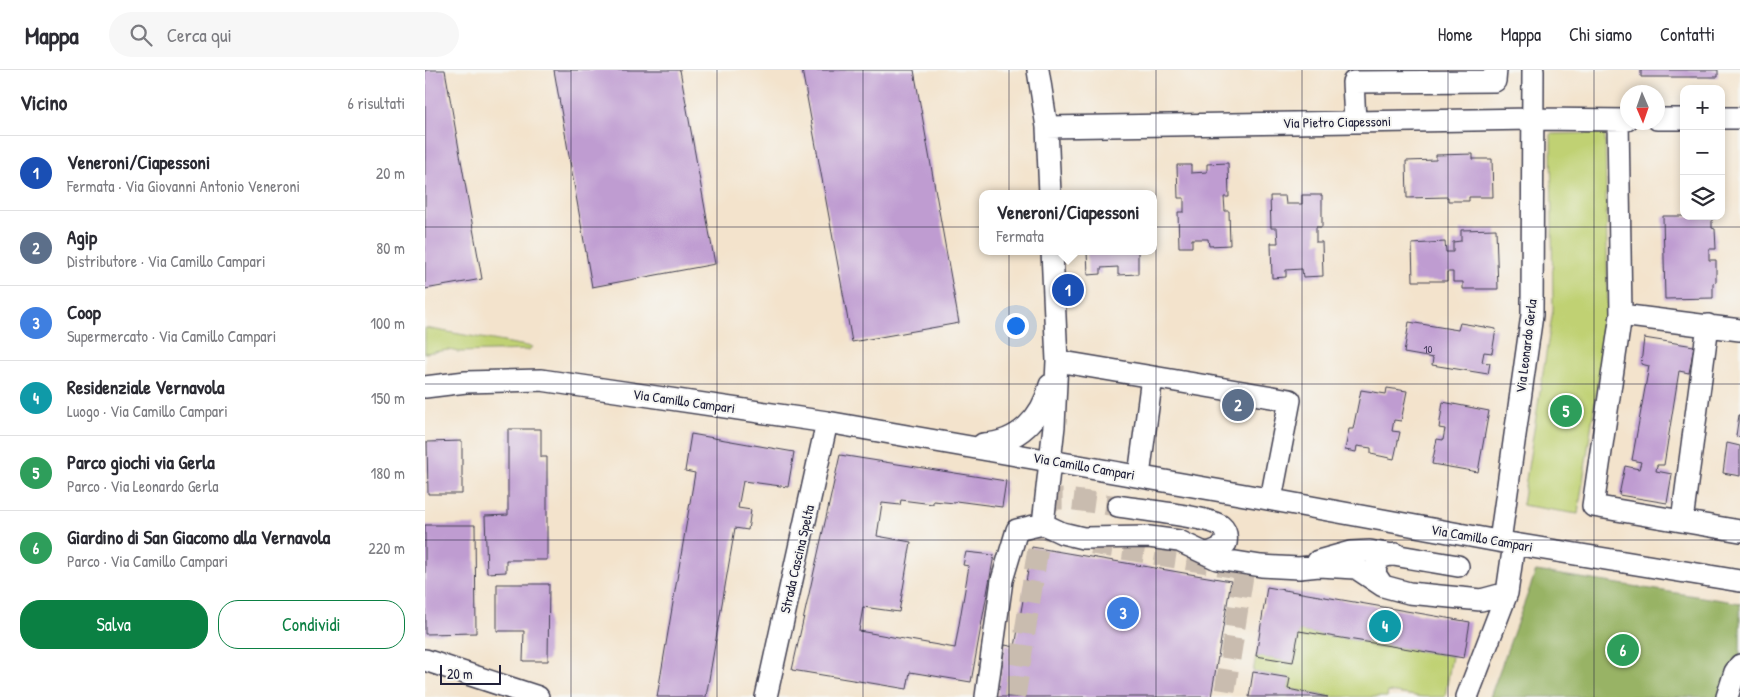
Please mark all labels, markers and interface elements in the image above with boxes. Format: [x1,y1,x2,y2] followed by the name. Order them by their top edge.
[109,12,459,57] search box
[25,19,79,51] text: Mappa
[127,21,155,49] icon: search
[167,22,232,48] text: Cerca qui
[1438,22,1473,47] text: Home
[1501,22,1541,47] text: Mappa
[1569,22,1632,47] text: Chi siamo
[1660,22,1715,47] text: Contatti
[1620,85,1665,130] north arrow
[1680,85,1725,220] map controls
[1680,85,1725,130] button: +
[20,88,67,117] text: Vicino
[348,92,405,114] text: 6 risultati
[1283,111,1391,133] street label: Via Pietro Ciapessoni
[1680,130,1725,175] button: −
[67,149,210,175] text: Veneroni/Ciapessoni
[33,162,39,184] text: 1
[376,162,405,184] text: 20 m
[67,175,300,197] text: Fermata · Via Giovanni Antonio Veneroni
[1680,175,1725,220] button: layers
[979,190,1157,255] popup
[996,199,1140,225] text: Veneroni/Ciapessoni
[67,224,97,250] text: Agip
[996,225,1044,247] text: Fermata
[32,237,40,259] text: 2
[376,237,405,259] text: 80 m
[67,250,265,272] text: Distributore · Via Camillo Campari
[1052,271,1084,309] pin: 1
[1510,297,1541,394] street label: Via Leonardo Gerla
[67,299,101,325] text: Coop
[32,312,40,334] text: 3
[370,312,405,334] text: 100 m
[1003,313,1029,339] your location
[67,325,276,347] text: Supermercato · Via Camillo Campari
[1424,342,1433,356] house number: 10
[67,374,225,400] text: Residenziale Vernavola
[632,384,736,418] street label: Via Camillo Campari
[1222,386,1254,424] pin: 2
[33,387,39,409] text: 4
[371,387,405,409] text: 150 m
[1550,392,1582,430] pin: 5
[67,400,228,422] text: Luogo · Via Camillo Campari
[1031,447,1137,485] street label: Via Camillo Campari
[67,449,215,475] text: Parco giochi via Gerla
[33,462,39,484] text: 5
[371,462,405,484] text: 180 m
[67,475,218,497] text: Parco · Via Leonardo Gerla
[775,502,819,615] street label: Strada Cascina Spelta
[1429,519,1535,557] street label: Via Camillo Campari
[67,524,330,550] text: Giardino di San Giacomo alla Vernavola
[33,537,39,559] text: 6
[368,537,405,559] text: 220 m
[67,550,228,572] text: Parco · Via Camillo Campari
[1107,594,1139,632] pin: 3
[20,600,208,649] button: Salva
[218,600,405,649] button: Condividi
[1369,607,1401,645] pin: 4
[1607,631,1639,669] pin: 6
[440,662,501,685] scale bar
[447,664,473,683] text: 20 m

